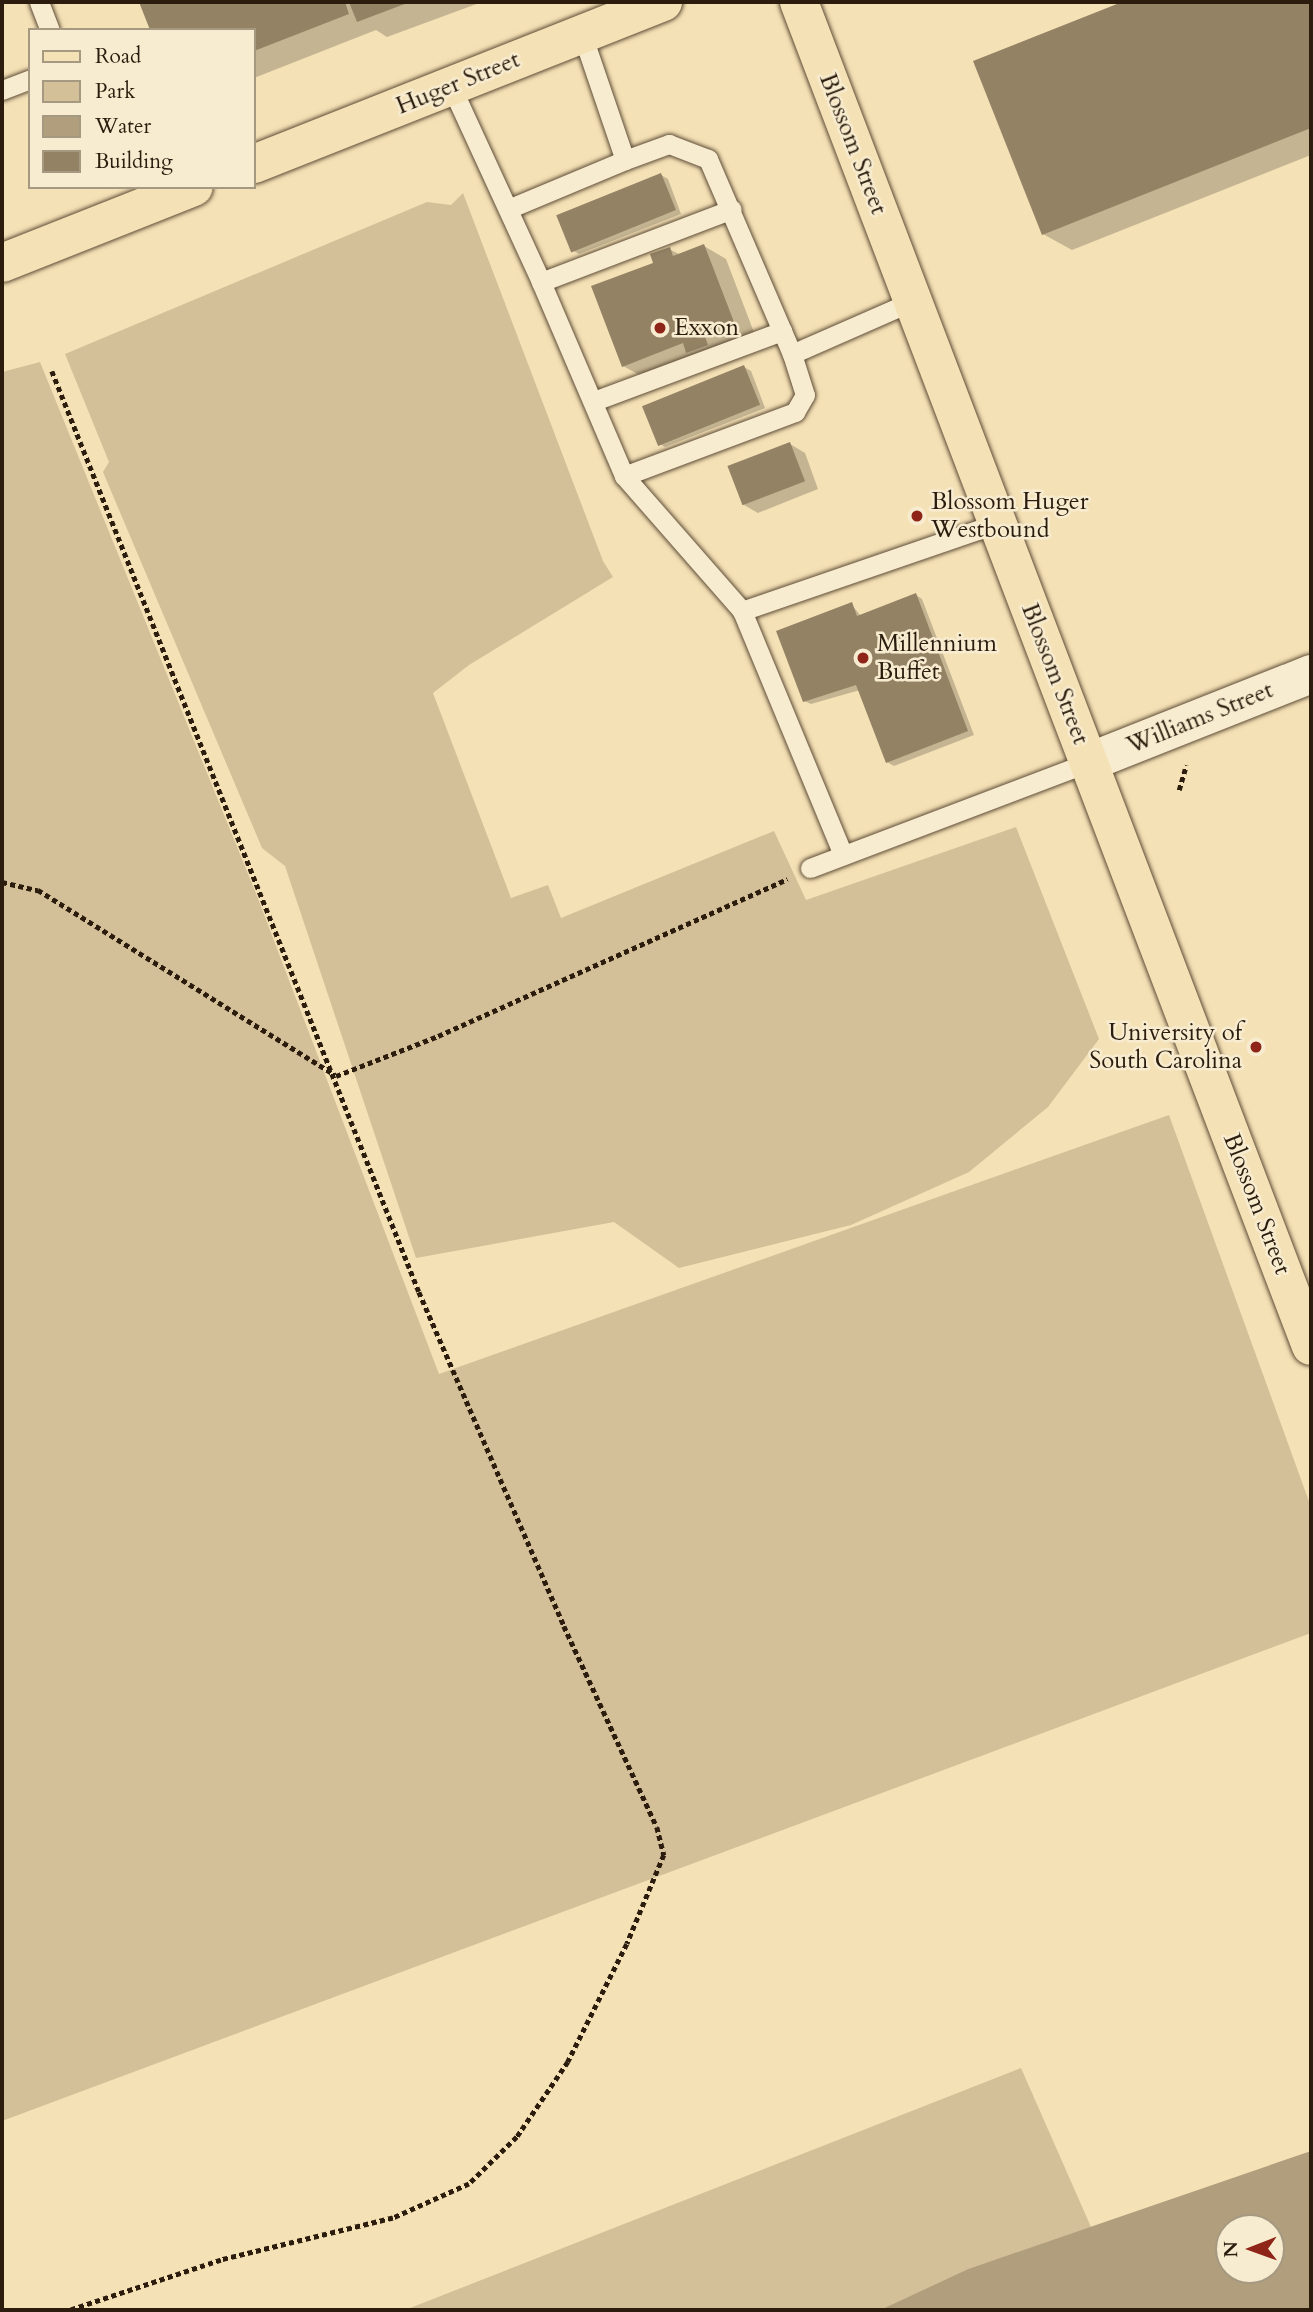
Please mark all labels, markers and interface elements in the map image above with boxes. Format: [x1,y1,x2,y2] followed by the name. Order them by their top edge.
[28,28,256,189] legend
[95,42,141,71] text: Road
[392,45,524,121] street label: Huger Street
[813,69,893,219] street label: Blossom Street
[95,77,135,106] text: Park
[95,112,151,141] text: Water
[95,147,173,176] text: Building
[674,314,739,342] place label: Exxon
[652,320,668,336] marker: Exxon
[931,488,1088,544] place label: Blossom Huger Westbound
[909,508,925,524] marker: Blossom Huger Westbound
[1015,599,1095,749] street label: Blossom Street
[877,630,997,686] place label: Millennium Buffet
[855,650,871,666] marker: Millennium Buffet
[1123,676,1277,760] street label: Williams Street
[1089,1019,1242,1075] place label: University of South Carolina
[1248,1039,1264,1055] marker: University of South Carolina
[1217,1129,1297,1279] street label: Blossom Street
[1215,2214,1285,2284] north arrow
[1218,2241,1244,2258] text: N

